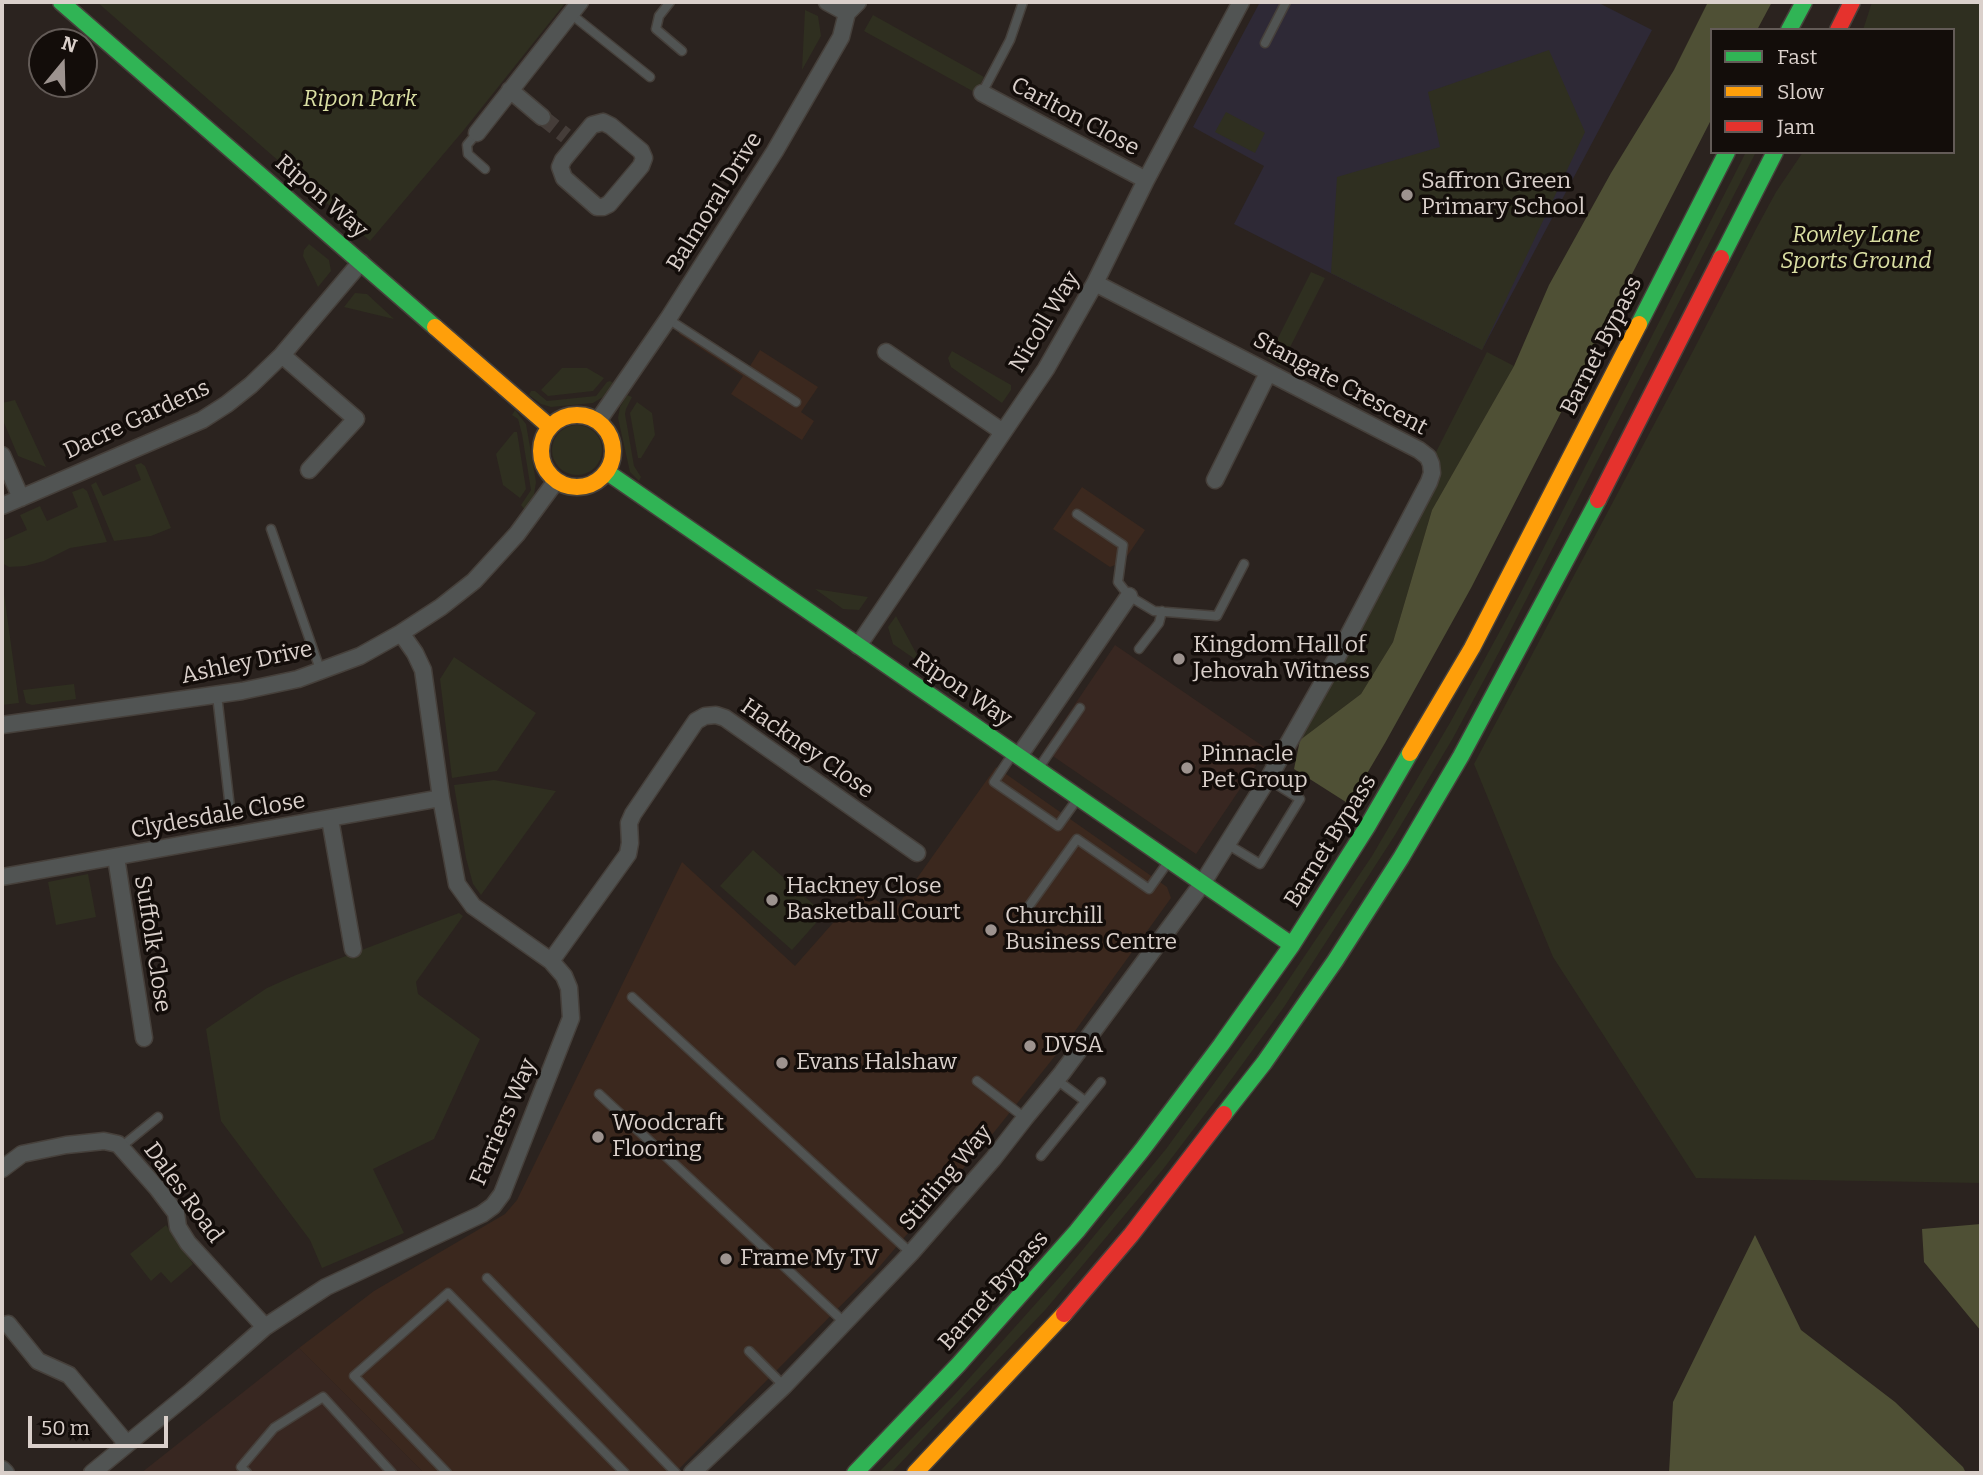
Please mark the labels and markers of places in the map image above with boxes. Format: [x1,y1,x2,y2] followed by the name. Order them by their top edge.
[1421,168,1585,222] place label: Saffron Green Primary School
[1399,187,1415,203] marker: Saffron Green Primary School
[1193,632,1370,686] place label: Kingdom Hall of Jehovah Witness
[1171,651,1187,667] marker: Kingdom Hall of Jehovah Witness
[1201,741,1308,795] place label: Pinnacle Pet Group
[1179,760,1195,776] marker: Pinnacle Pet Group
[786,873,961,927] place label: Hackney Close Basketball Court
[764,892,780,908] marker: Hackney Close Basketball Court
[1005,903,1177,957] place label: Churchill Business Centre
[983,922,999,938] marker: Churchill Business Centre
[1044,1032,1103,1060] place label: DVSA
[1022,1038,1038,1054] marker: DVSA
[796,1049,957,1077] place label: Evans Halshaw
[774,1055,790,1071] marker: Evans Halshaw
[612,1110,724,1164] place label: Woodcraft Flooring
[590,1129,606,1145] marker: Woodcraft Flooring
[740,1245,879,1273] place label: Frame My TV
[718,1251,734,1267] marker: Frame My TV

